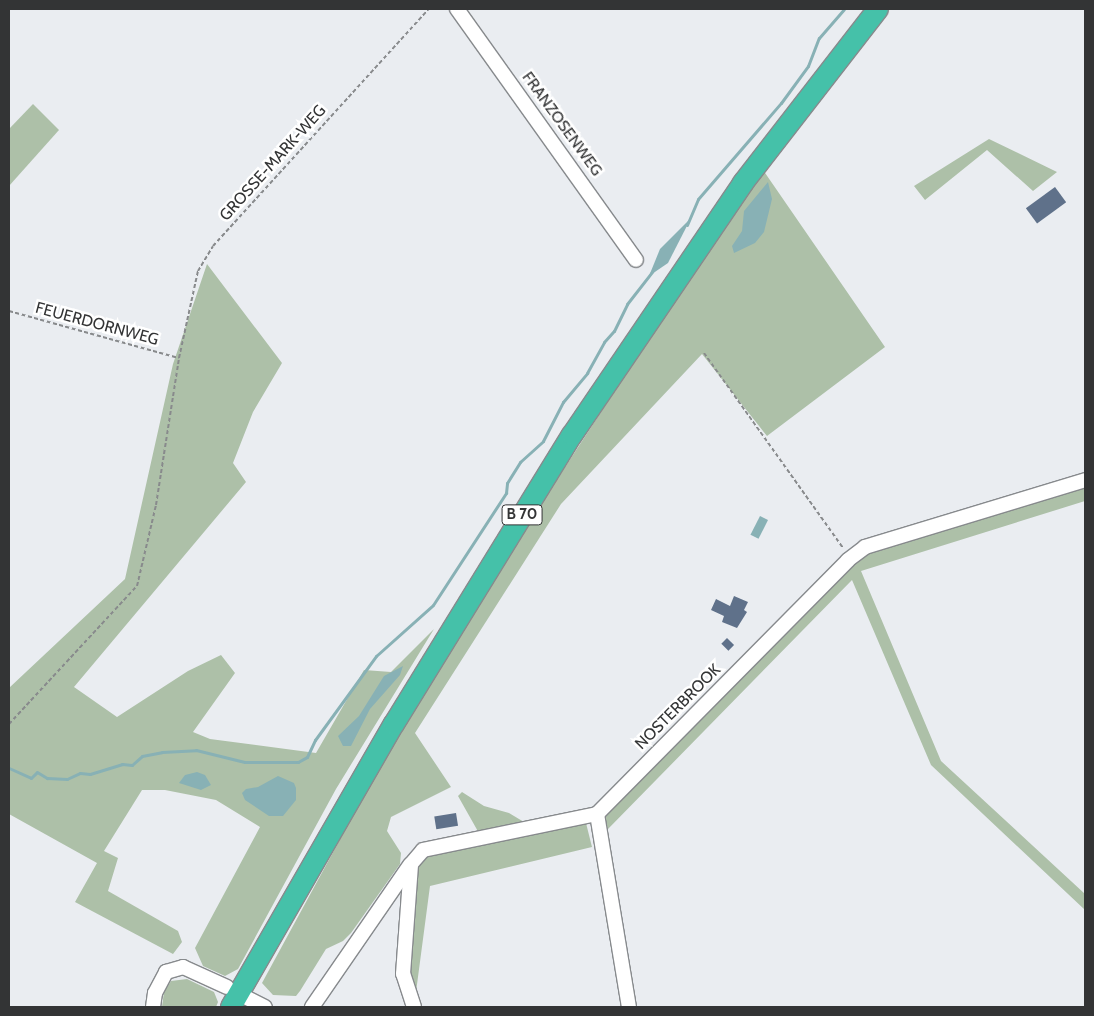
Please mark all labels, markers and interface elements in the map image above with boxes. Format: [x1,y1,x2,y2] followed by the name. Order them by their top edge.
[518,68,606,180] street label: FRANZOSENWEG
[216,101,330,225] street label: GROSSE-MARK-WEG
[33,298,161,350] street label: FEUERDORNWEG
[501,502,543,528] road number: B 70
[631,660,725,754] street label: NOSTERBROOK

